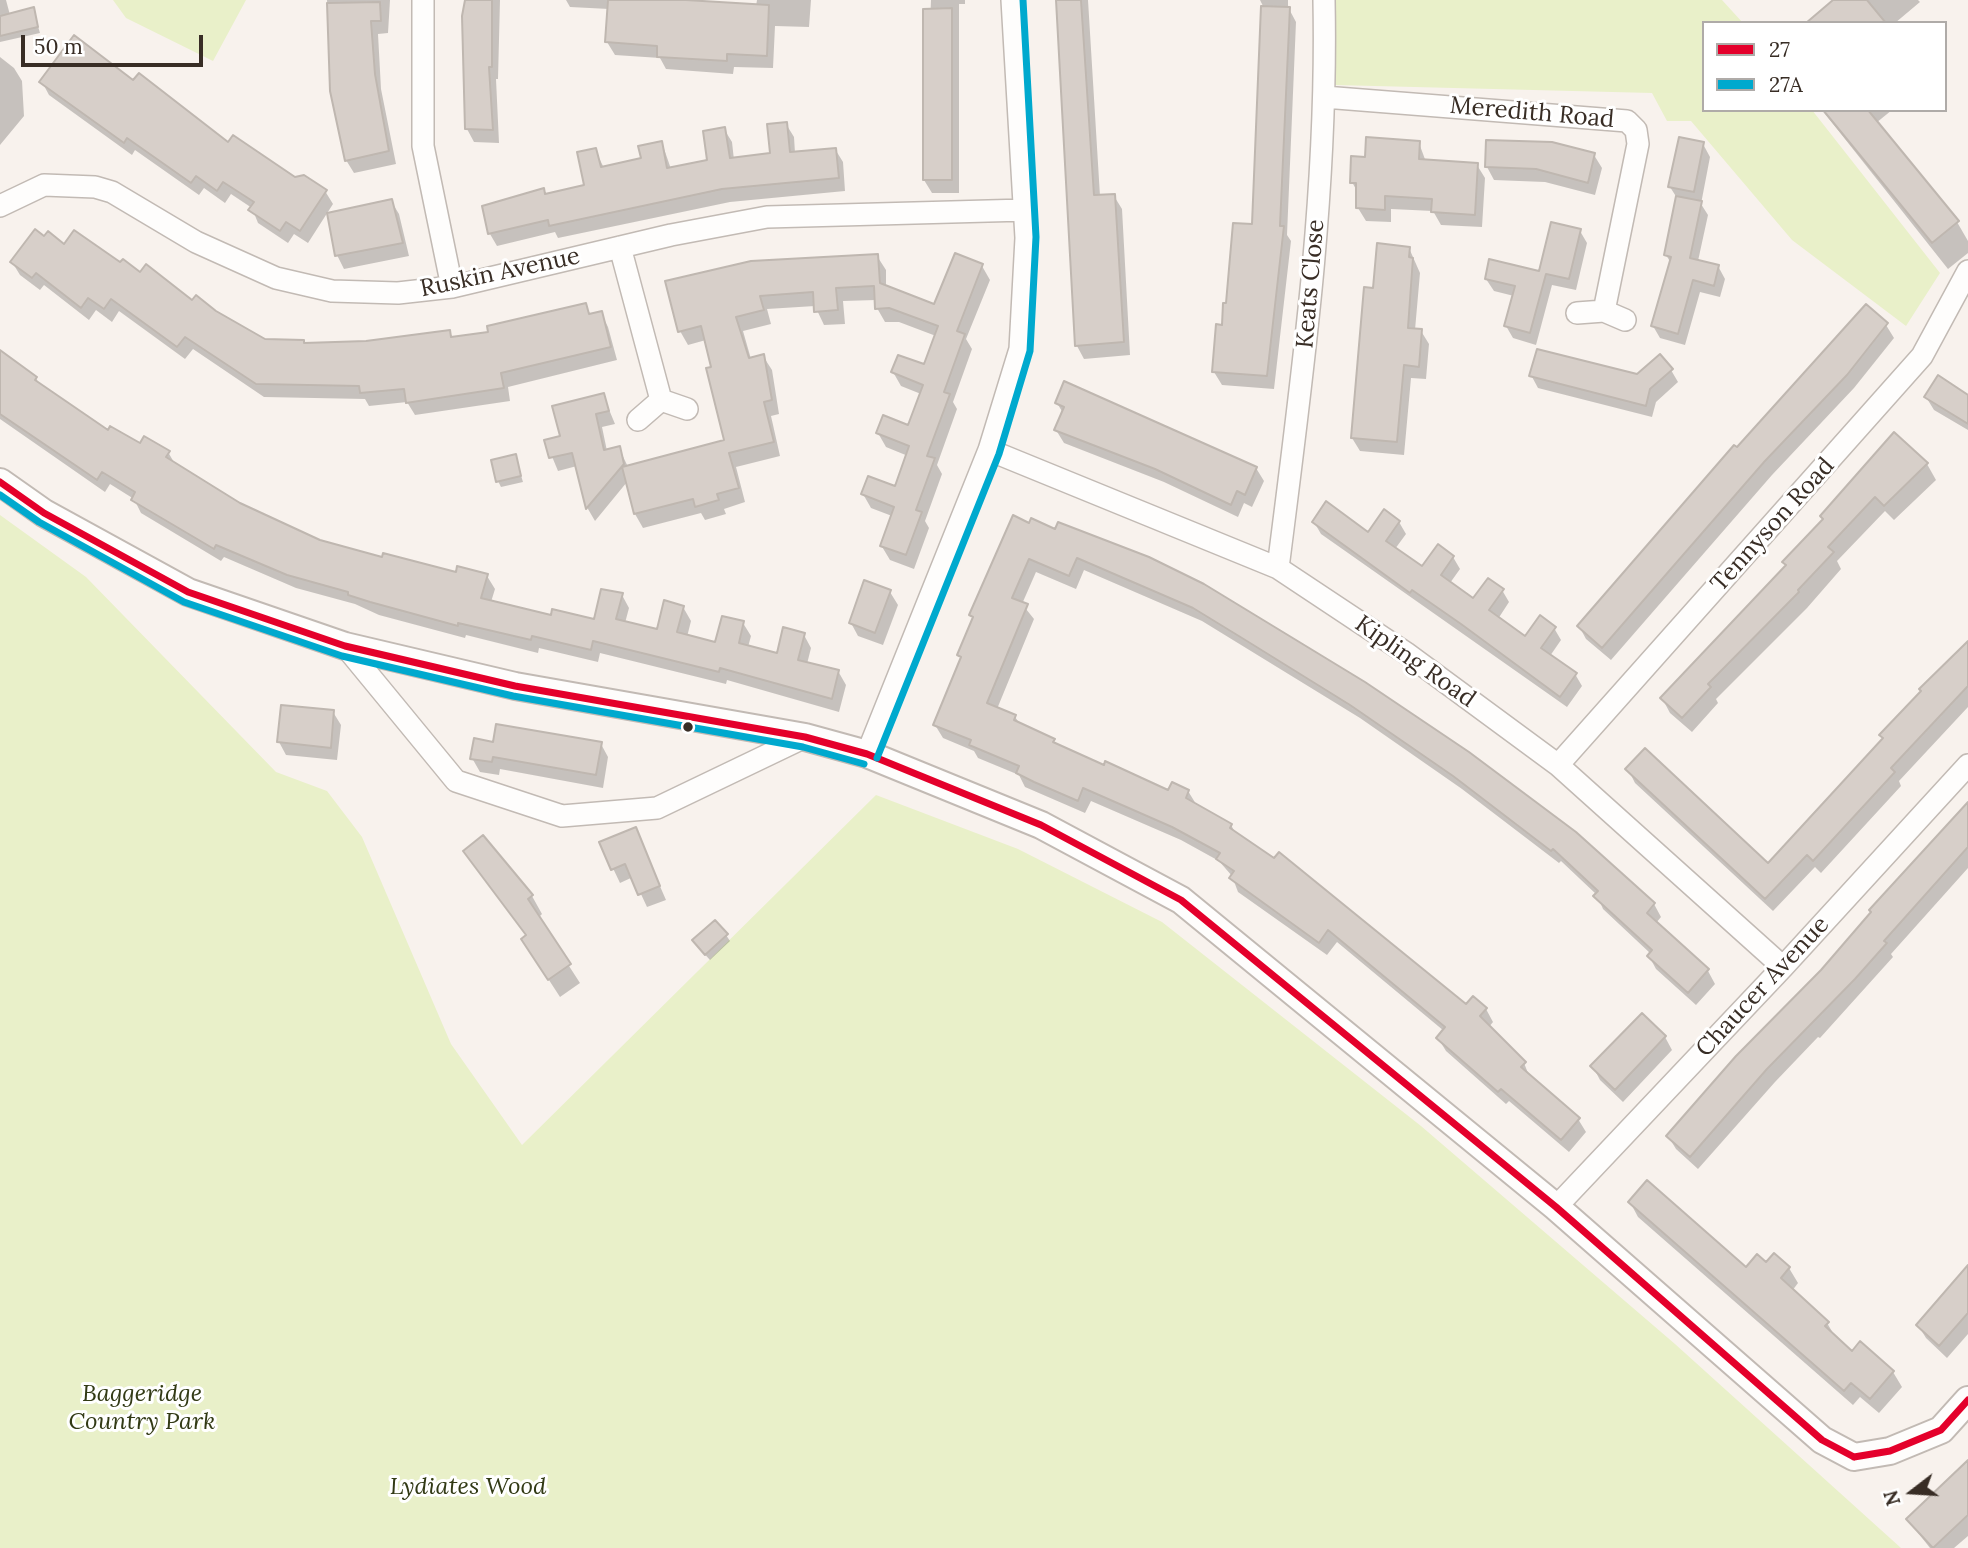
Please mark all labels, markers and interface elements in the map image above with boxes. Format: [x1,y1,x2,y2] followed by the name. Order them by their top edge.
[24,21,206,65] scale bar
[1702,21,1947,112] legend
[34,33,83,60] text: 50 m
[1769,36,1790,63] text: 27
[1769,71,1803,98] text: 27A
[1448,91,1616,135] street label: Meredith Road
[1291,218,1331,350] street label: Keats Close
[418,242,582,304] street label: Ruskin Avenue
[1705,452,1841,598] street label: Tennyson Road
[1349,610,1481,714] street label: Kipling Road
[681,720,695,734] unlabelled marker
[1691,911,1835,1063] street label: Chaucer Avenue
[69,1380,215,1436] park label: Baggeridge Country Park
[1877,1457,1947,1527] north arrow
[390,1473,546,1501] park label: Lydiates Wood
[1878,1488,1906,1509] text: N

